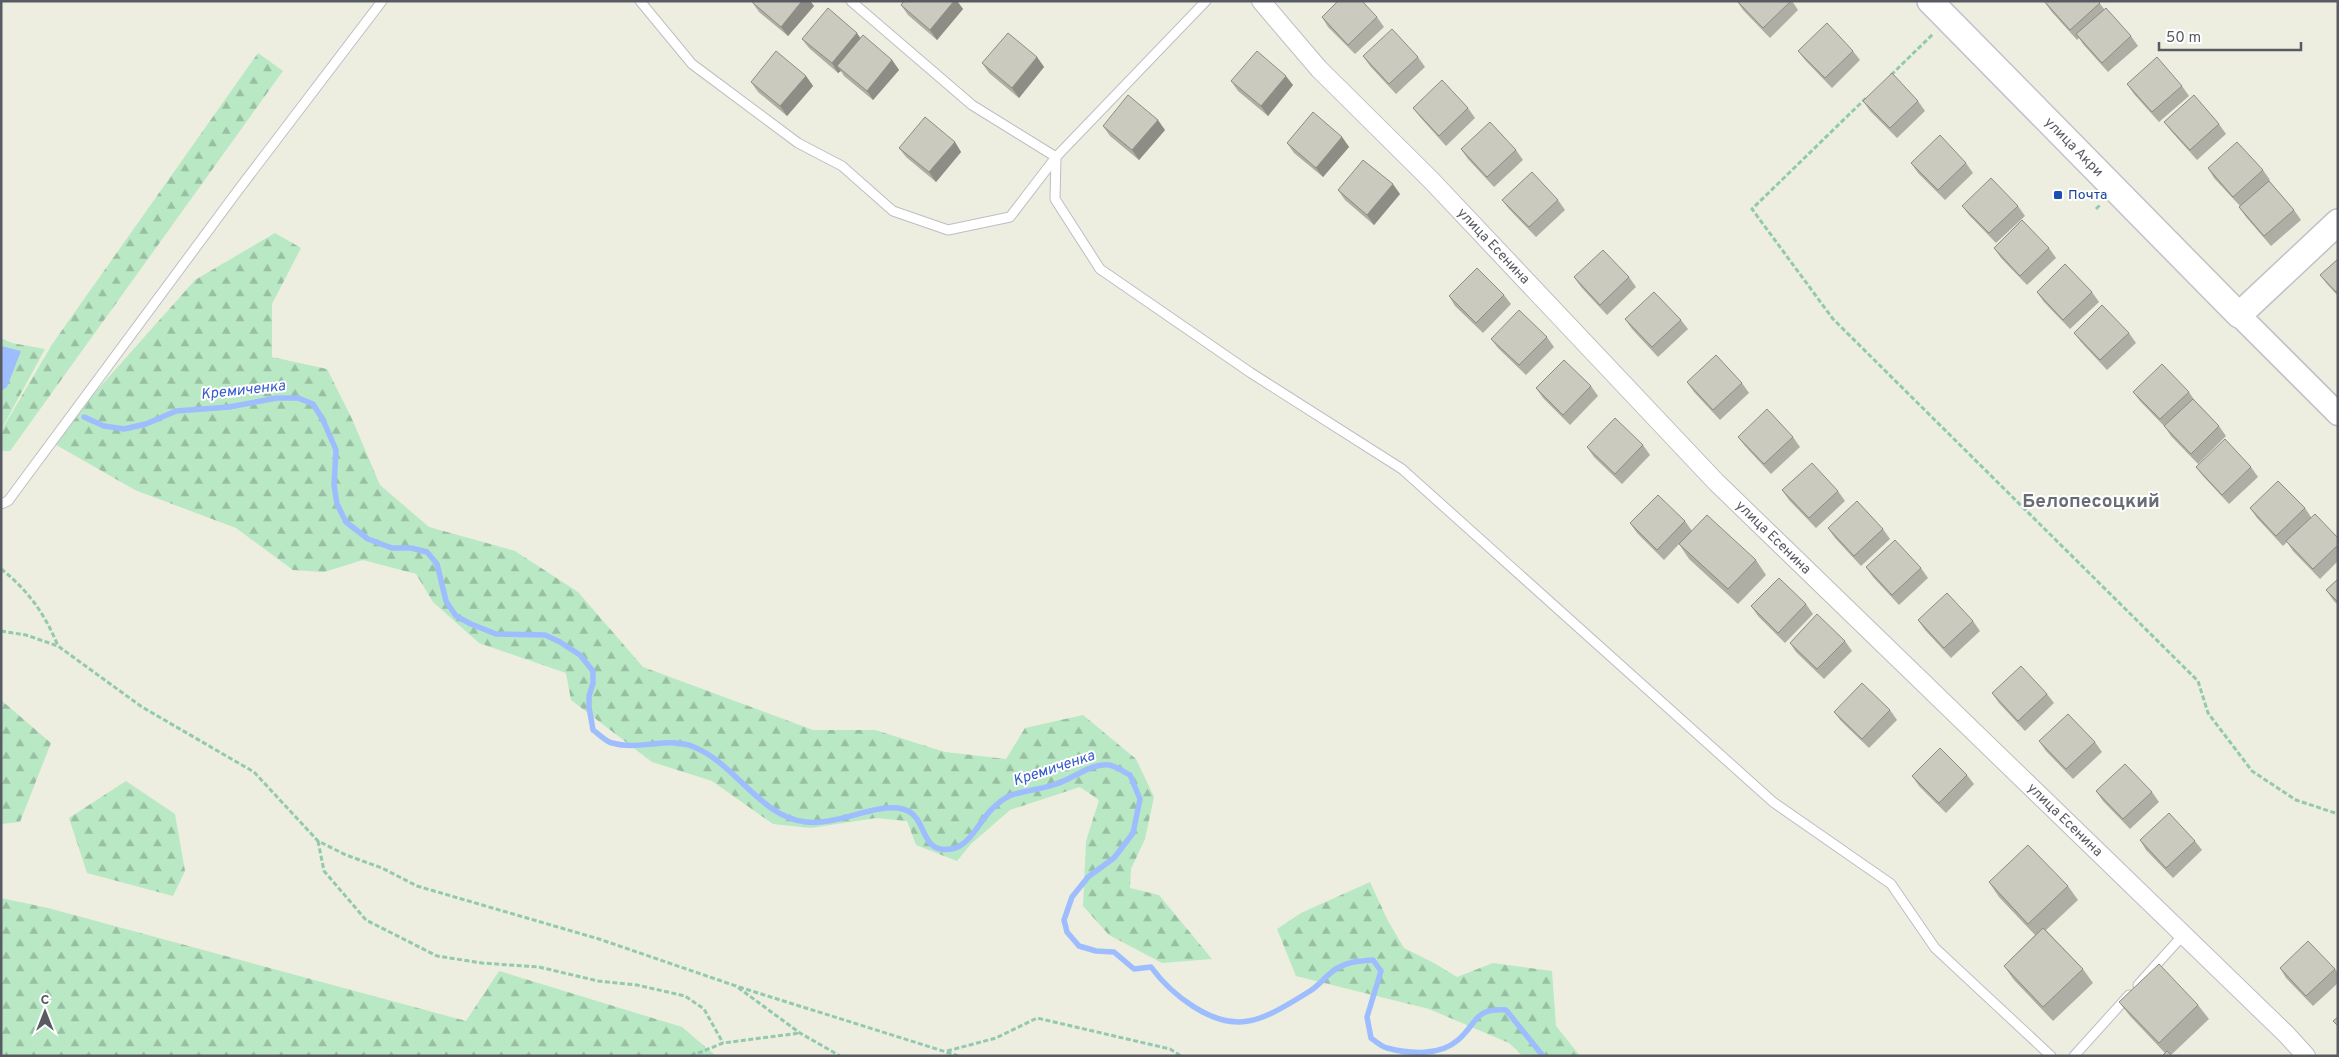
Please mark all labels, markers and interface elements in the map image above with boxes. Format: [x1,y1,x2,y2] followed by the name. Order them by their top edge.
[2159,20,2302,52] scale bar
[2166,29,2201,48] text: 50 m
[2041,114,2107,180] street label: улица Акри
[2068,187,2107,204] place label: Почта
[2052,189,2064,201] marker: Почта
[1453,204,1533,288] street label: улица Есенина
[200,377,286,405] water label: Кремиченка
[2022,490,2160,514] district label: Белопесоцкий
[1732,497,1815,578] street label: улица Есенина
[1011,747,1098,791] water label: Кремиченка
[2024,779,2106,860] street label: улица Есенина
[20,987,70,1037] north arrow
[41,992,50,1009] text: С

